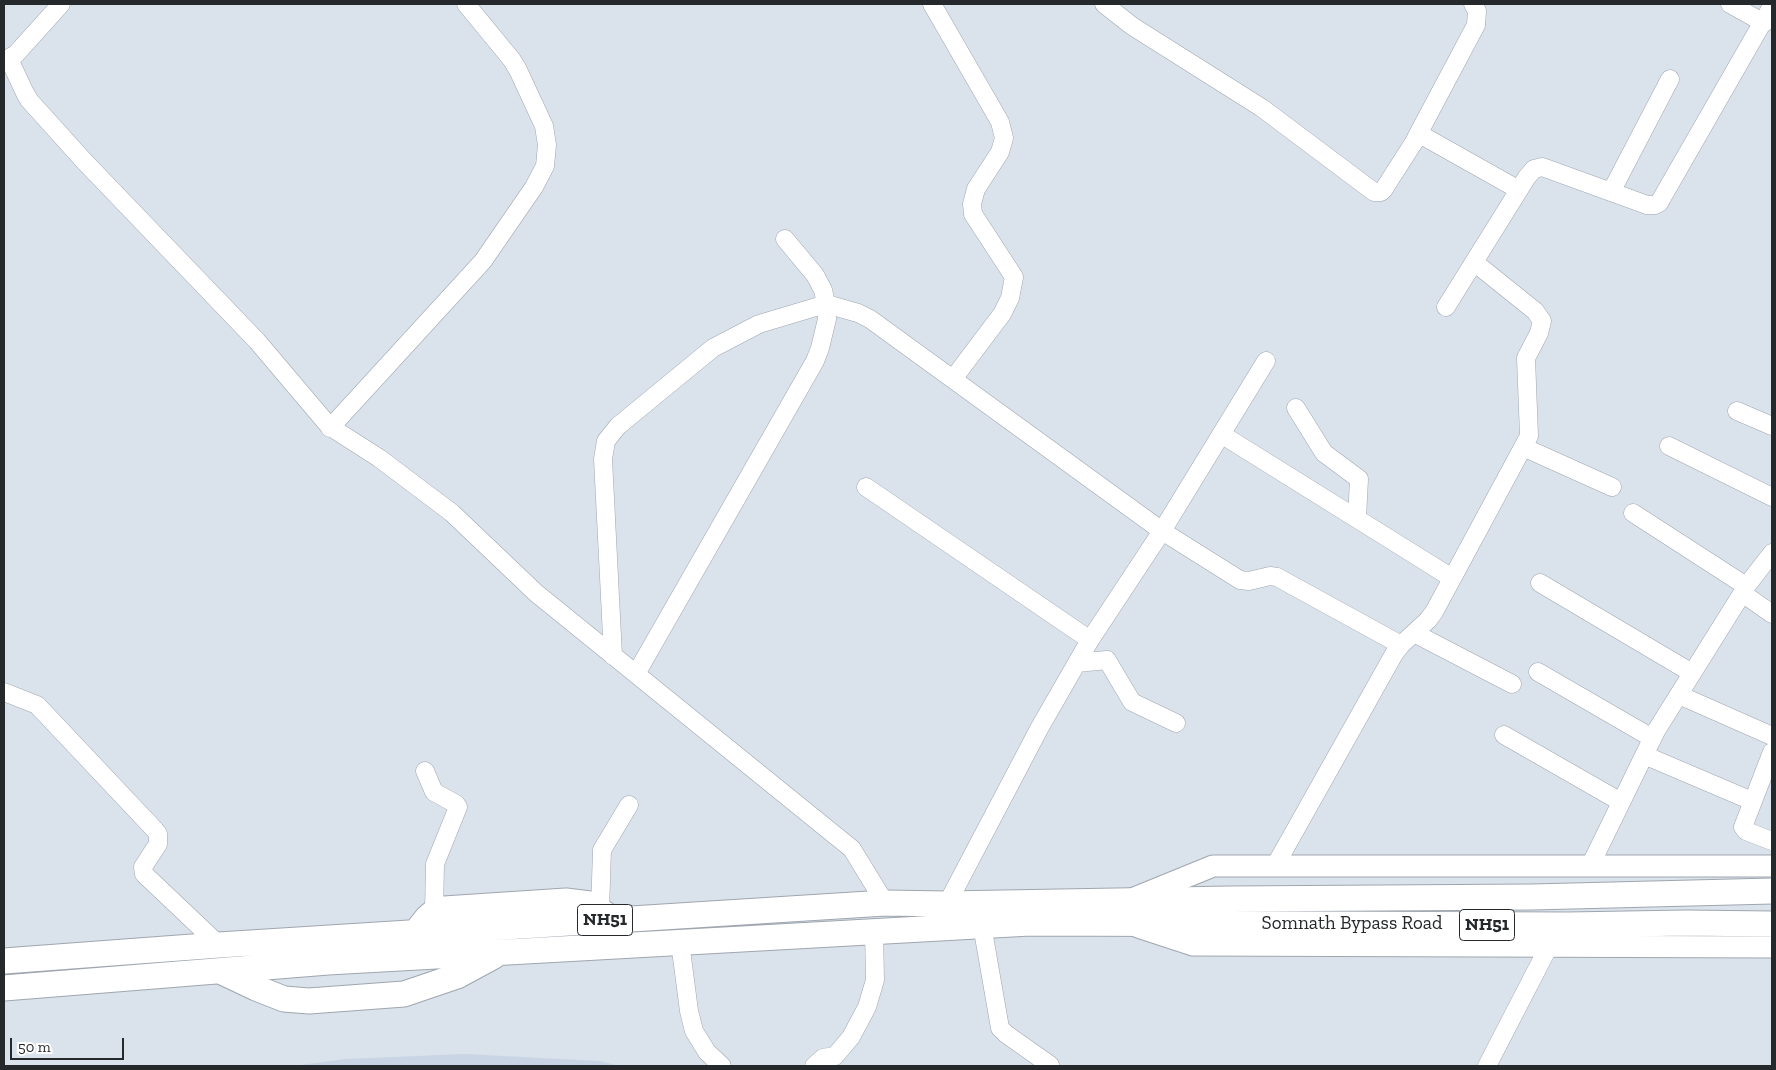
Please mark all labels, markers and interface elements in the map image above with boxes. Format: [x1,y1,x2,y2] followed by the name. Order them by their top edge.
[578,904,632,936] road number: NH51
[1460,910,1514,940] road number: NH51
[1262,913,1442,935] street label: Somnath Bypass Road
[12,1028,126,1060] scale bar
[18,1038,51,1056] text: 50 m

